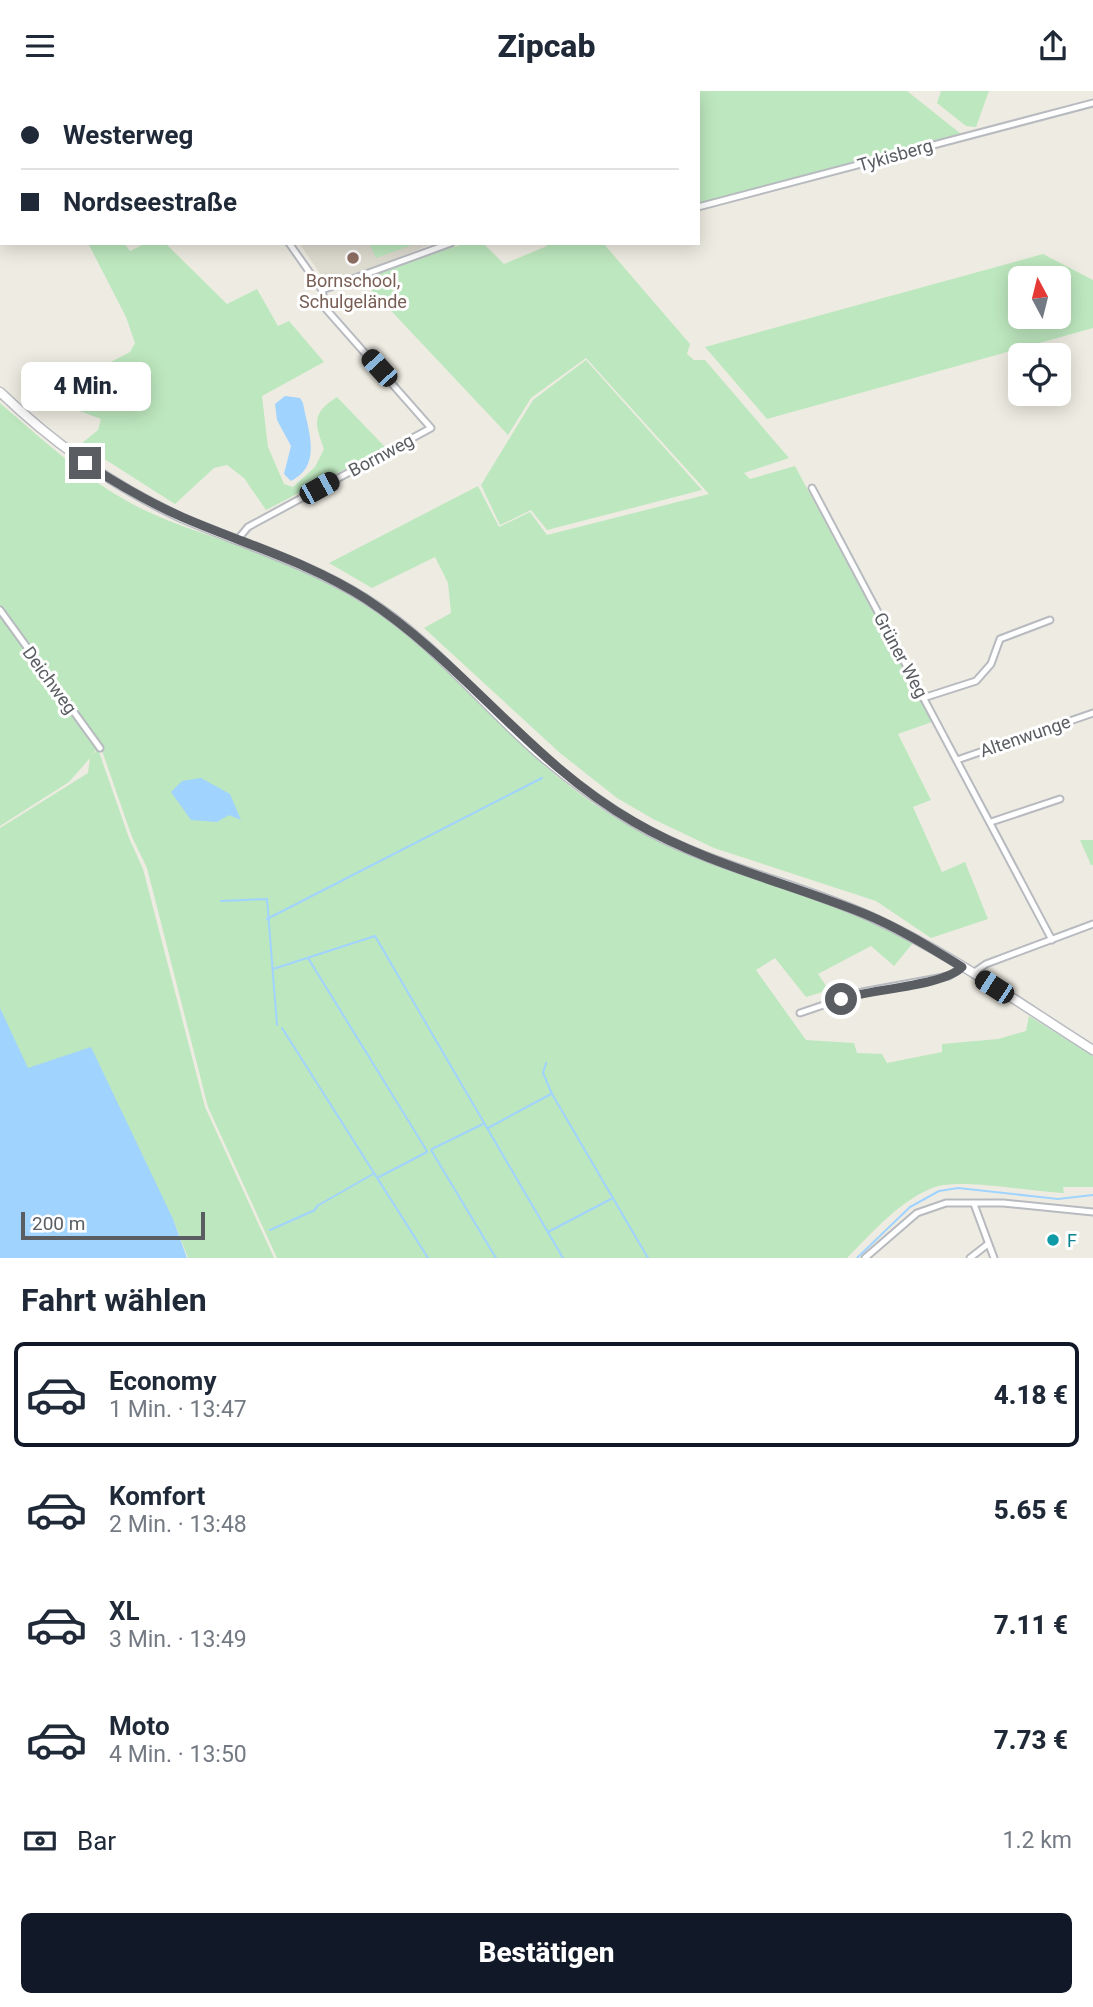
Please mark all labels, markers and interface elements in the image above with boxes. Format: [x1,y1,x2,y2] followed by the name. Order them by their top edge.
[21,27,59,65] icon: menu
[498,27,595,65] text: Zipcab
[1034,27,1072,65] icon: share
[63,120,193,150] text: Westerweg
[855,134,935,176] street label: Tykisberg
[63,187,237,217] text: Nordseestraße
[345,250,361,266] marker: Bornschool, Schulgelände
[1008,266,1071,329] north arrow
[1008,266,1071,406] map controls
[299,270,407,312] place label: Bornschool, Schulgelände
[1008,343,1071,406] button: locate
[358,345,401,391] car
[20,361,150,411] callout: 4 Min.
[53,373,119,400] text: 4 Min.
[345,429,417,481] street label: Bornweg
[69,447,101,479] route end
[296,469,343,507] car
[870,609,932,701] street label: Grüner Weg
[19,642,81,718] street label: Deichweg
[977,711,1073,761] street label: Altenwunge
[971,967,1018,1007] car
[825,983,857,1015] route start
[21,1209,205,1241] scale bar
[32,1212,85,1235] text: 200 m
[1067,1230,1077,1251] place label: F
[1045,1232,1061,1248] marker: F
[21,1281,207,1319] text: Fahrt wählen
[25,1363,88,1426] icon: car
[109,1366,216,1396] text: Economy
[994,1380,1068,1410] text: 4.18 €
[109,1396,247,1423] text: 1 Min. · 13:47
[25,1478,88,1541] icon: car
[109,1481,205,1511] text: Komfort
[994,1495,1068,1525] text: 5.65 €
[109,1511,247,1538] text: 2 Min. · 13:48
[25,1593,88,1656] icon: car
[109,1596,140,1626] text: XL
[994,1610,1068,1640] text: 7.11 €
[109,1626,247,1653] text: 3 Min. · 13:49
[25,1708,88,1771] icon: car
[109,1711,170,1741] text: Moto
[994,1725,1068,1755] text: 7.73 €
[109,1741,247,1768] text: 4 Min. · 13:50
[21,1822,59,1860] icon: cash
[77,1826,116,1856] text: Bar
[1003,1827,1072,1854] text: 1.2 km
[21,1913,1072,1993] button: Bestätigen

